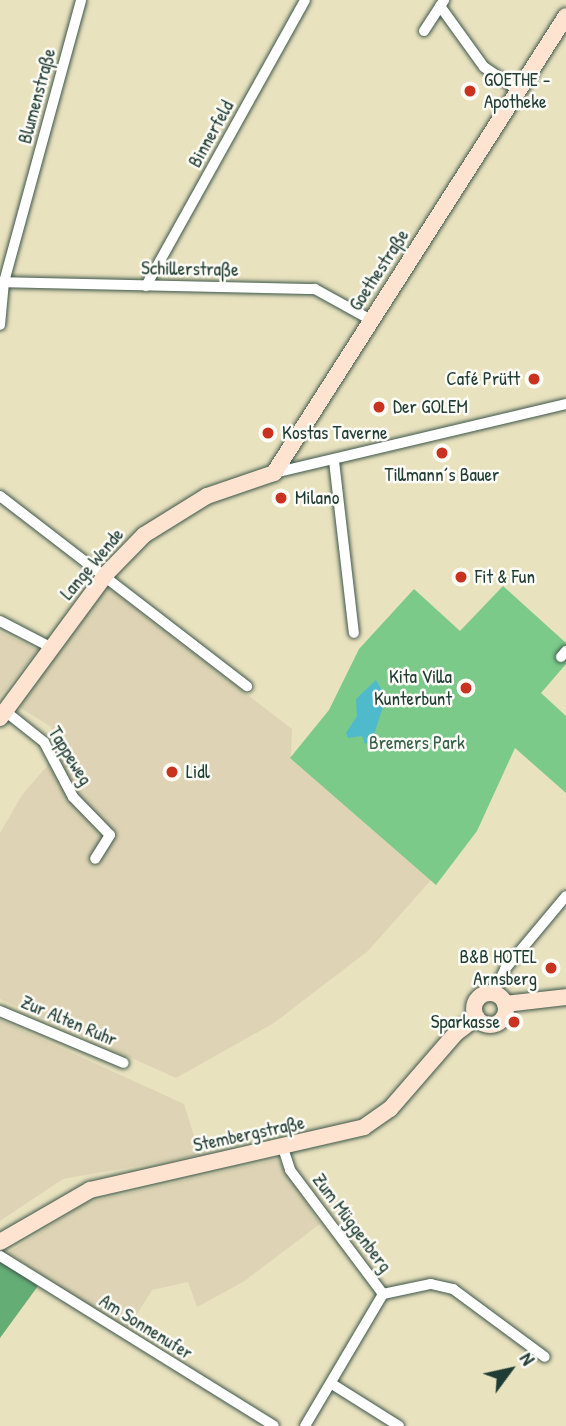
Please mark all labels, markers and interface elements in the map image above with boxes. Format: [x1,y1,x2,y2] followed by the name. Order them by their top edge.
[13,46,61,146] street label: Blumenstraße
[484,69,550,113] place label: GOETHE - Apotheke
[462,83,478,99] marker: GOETHE - Apotheke
[183,97,239,171] street label: Binnerfeld
[344,225,414,315] street label: Goethestraße
[141,257,239,281] street label: Schillerstraße
[446,368,520,390] place label: Café Prütt
[526,371,542,387] marker: Café Prütt
[393,396,468,418] place label: Der GOLEM
[371,399,387,415] marker: Der GOLEM
[282,422,388,444] place label: Kostas Taverne
[260,425,276,441] marker: Kostas Taverne
[434,445,450,461] marker: Tillmann´s Bauer
[385,464,499,486] place label: Tillmann´s Bauer
[295,487,339,509] place label: Milano
[273,490,289,506] marker: Milano
[56,524,128,604] street label: Lange Wende
[475,566,535,588] place label: Fit & Fun
[453,569,469,585] marker: Fit & Fun
[374,666,452,710] place label: Kita Villa Kunterbunt
[458,680,474,696] marker: Kita Villa Kunterbunt
[43,722,97,790] street label: Tappeweg
[369,732,465,754] park label: Bremers Park
[186,761,210,783] place label: Lidl
[164,764,180,780] marker: Lidl
[459,946,537,990] place label: B&B HOTEL Arnsberg
[543,960,559,976] marker: B&B HOTEL Arnsberg
[18,991,120,1051] street label: Zur Alten Ruhr
[431,1011,500,1033] place label: Sparkasse
[506,1014,522,1030] marker: Sparkasse
[191,1111,307,1157] street label: Stembergstraße
[307,1169,397,1277] street label: Zum Müggenberg
[95,1289,197,1365] street label: Am Sonnenufer
[475,1335,545,1405] north arrow
[514,1347,541,1370] text: N

